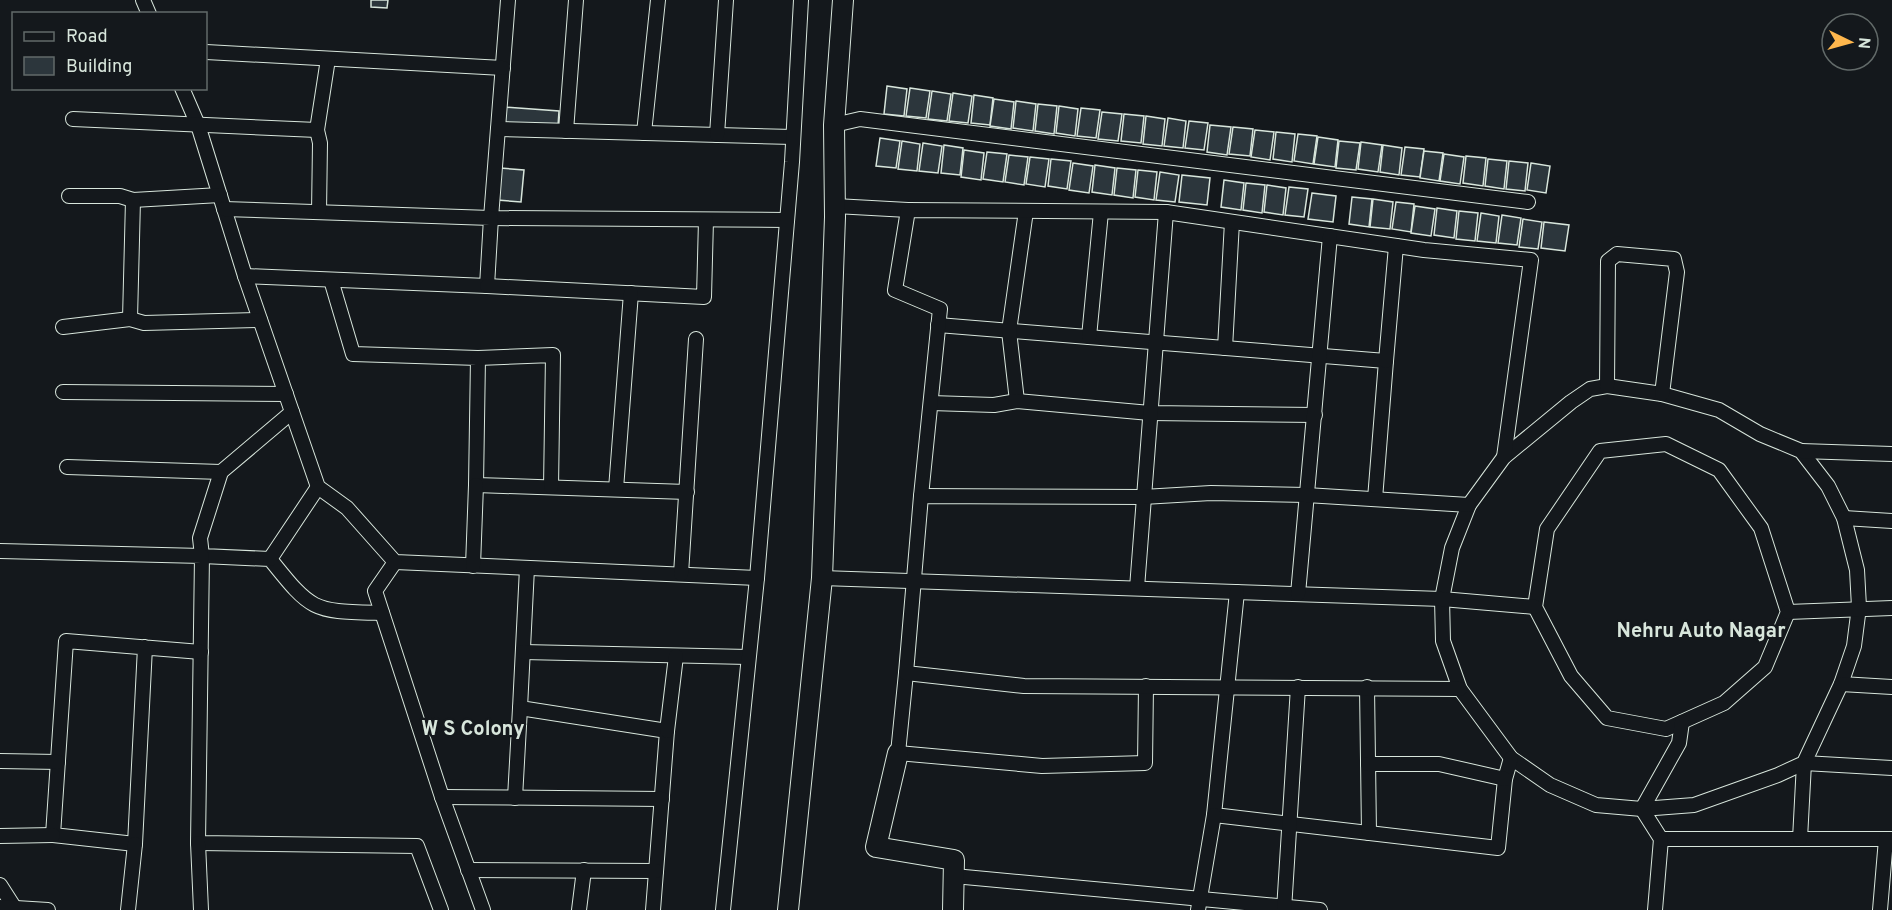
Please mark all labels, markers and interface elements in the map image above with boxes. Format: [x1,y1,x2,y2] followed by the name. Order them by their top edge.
[12,12,207,90] legend
[1820,12,1880,72] north arrow
[66,26,108,49] text: Road
[1852,37,1873,50] text: N
[66,56,132,79] text: Building
[1617,619,1786,645] district label: Nehru Auto Nagar
[421,717,525,743] district label: W S Colony

